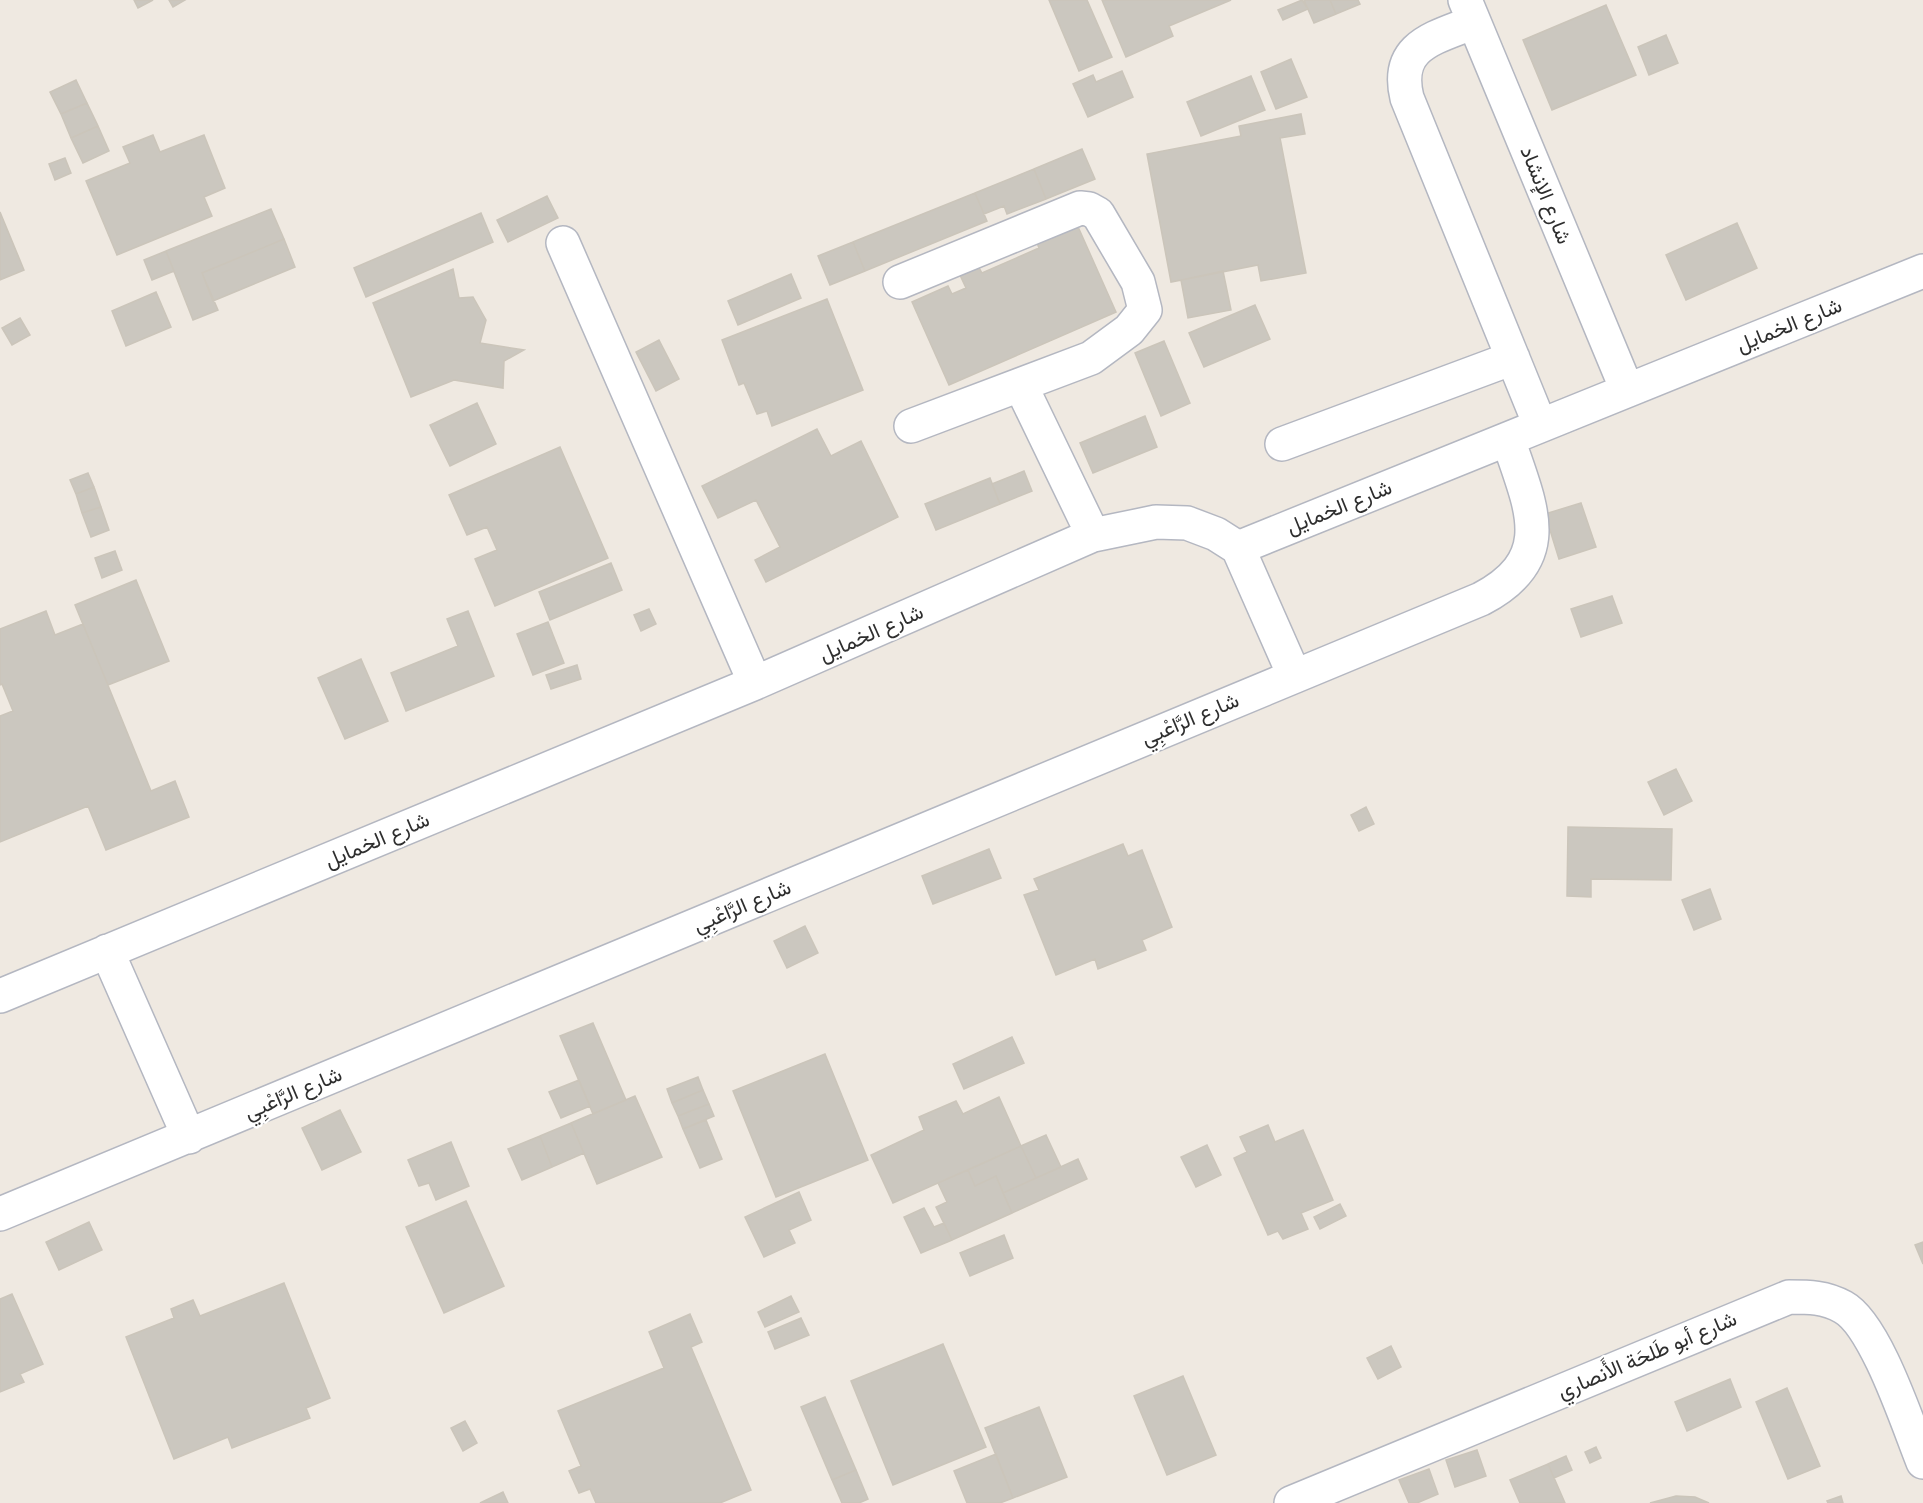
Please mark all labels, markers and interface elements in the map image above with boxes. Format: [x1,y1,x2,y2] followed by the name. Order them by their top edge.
[1514,143,1577,248] street label: شارع الإنشاد
[1733,293,1846,359] street label: شارع الخمايل
[1283,475,1396,541] street label: شارع الخمايل
[815,599,928,668] street label: شارع الخمايل
[1138,688,1244,755] street label: شارع الرَّاعْبِي
[321,807,434,875] street label: شارع الخمايل
[690,875,796,942] street label: شارع الرَّاعْبِي
[241,1062,347,1129] street label: شارع الرَّاعْبِي
[1553,1303,1742,1408] street label: شارع أبو طَلحَة الأَنصاري

